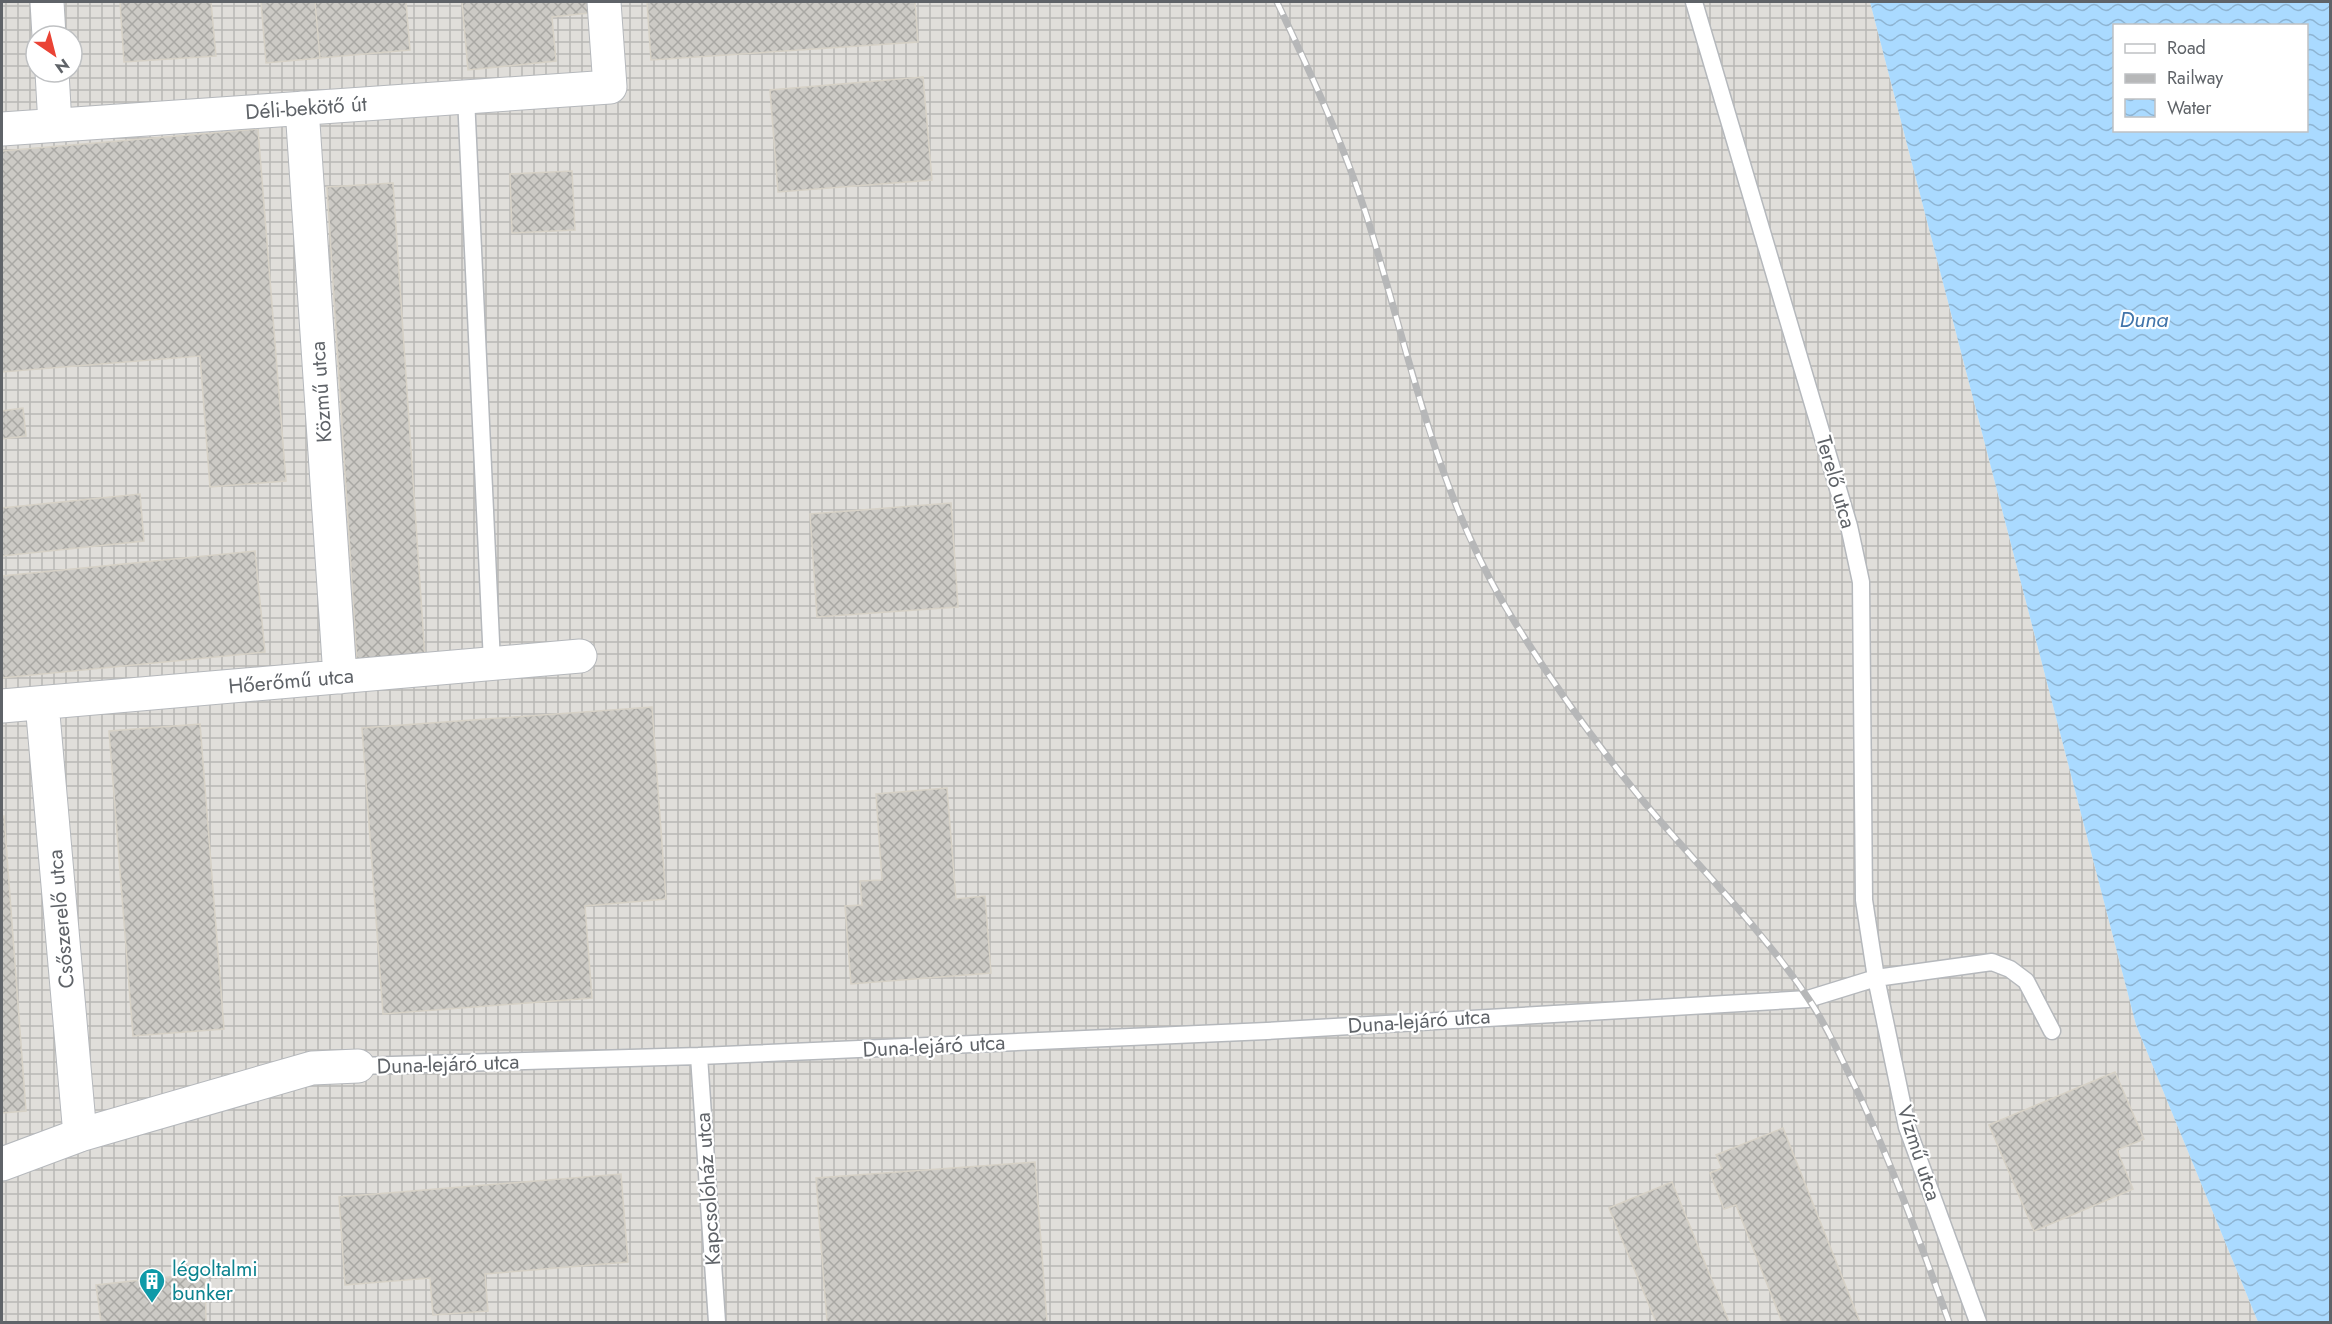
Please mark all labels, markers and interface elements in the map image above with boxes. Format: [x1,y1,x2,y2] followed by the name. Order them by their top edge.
[24,24,84,84] north arrow
[2113,24,2308,132] legend
[2167,35,2206,61] text: Road
[51,53,74,79] text: N
[2167,65,2223,91] text: Railway
[244,89,368,127] street label: Déli-bekötő út
[2167,95,2212,121] text: Water
[2119,303,2169,335] water label: Duna
[302,340,340,444] street label: Közmű utca
[1808,432,1864,532] street label: Terelő utca
[227,661,355,701] street label: Hőerőmű utca
[40,848,82,990] street label: Csőszerelő utca
[1347,1001,1491,1041] street label: Duna-lejáró utca
[862,1027,1006,1065] street label: Duna-lejáró utca
[376,1047,520,1081] street label: Duna-lejáró utca
[1889,1101,1949,1205] street label: Vízmű utca
[688,1111,728,1267] street label: Kapcsolóház utca
[172,1254,258,1308] place label: légoltalmi bunker
[137,1266,167,1304] building icon: légoltalmi bunker

